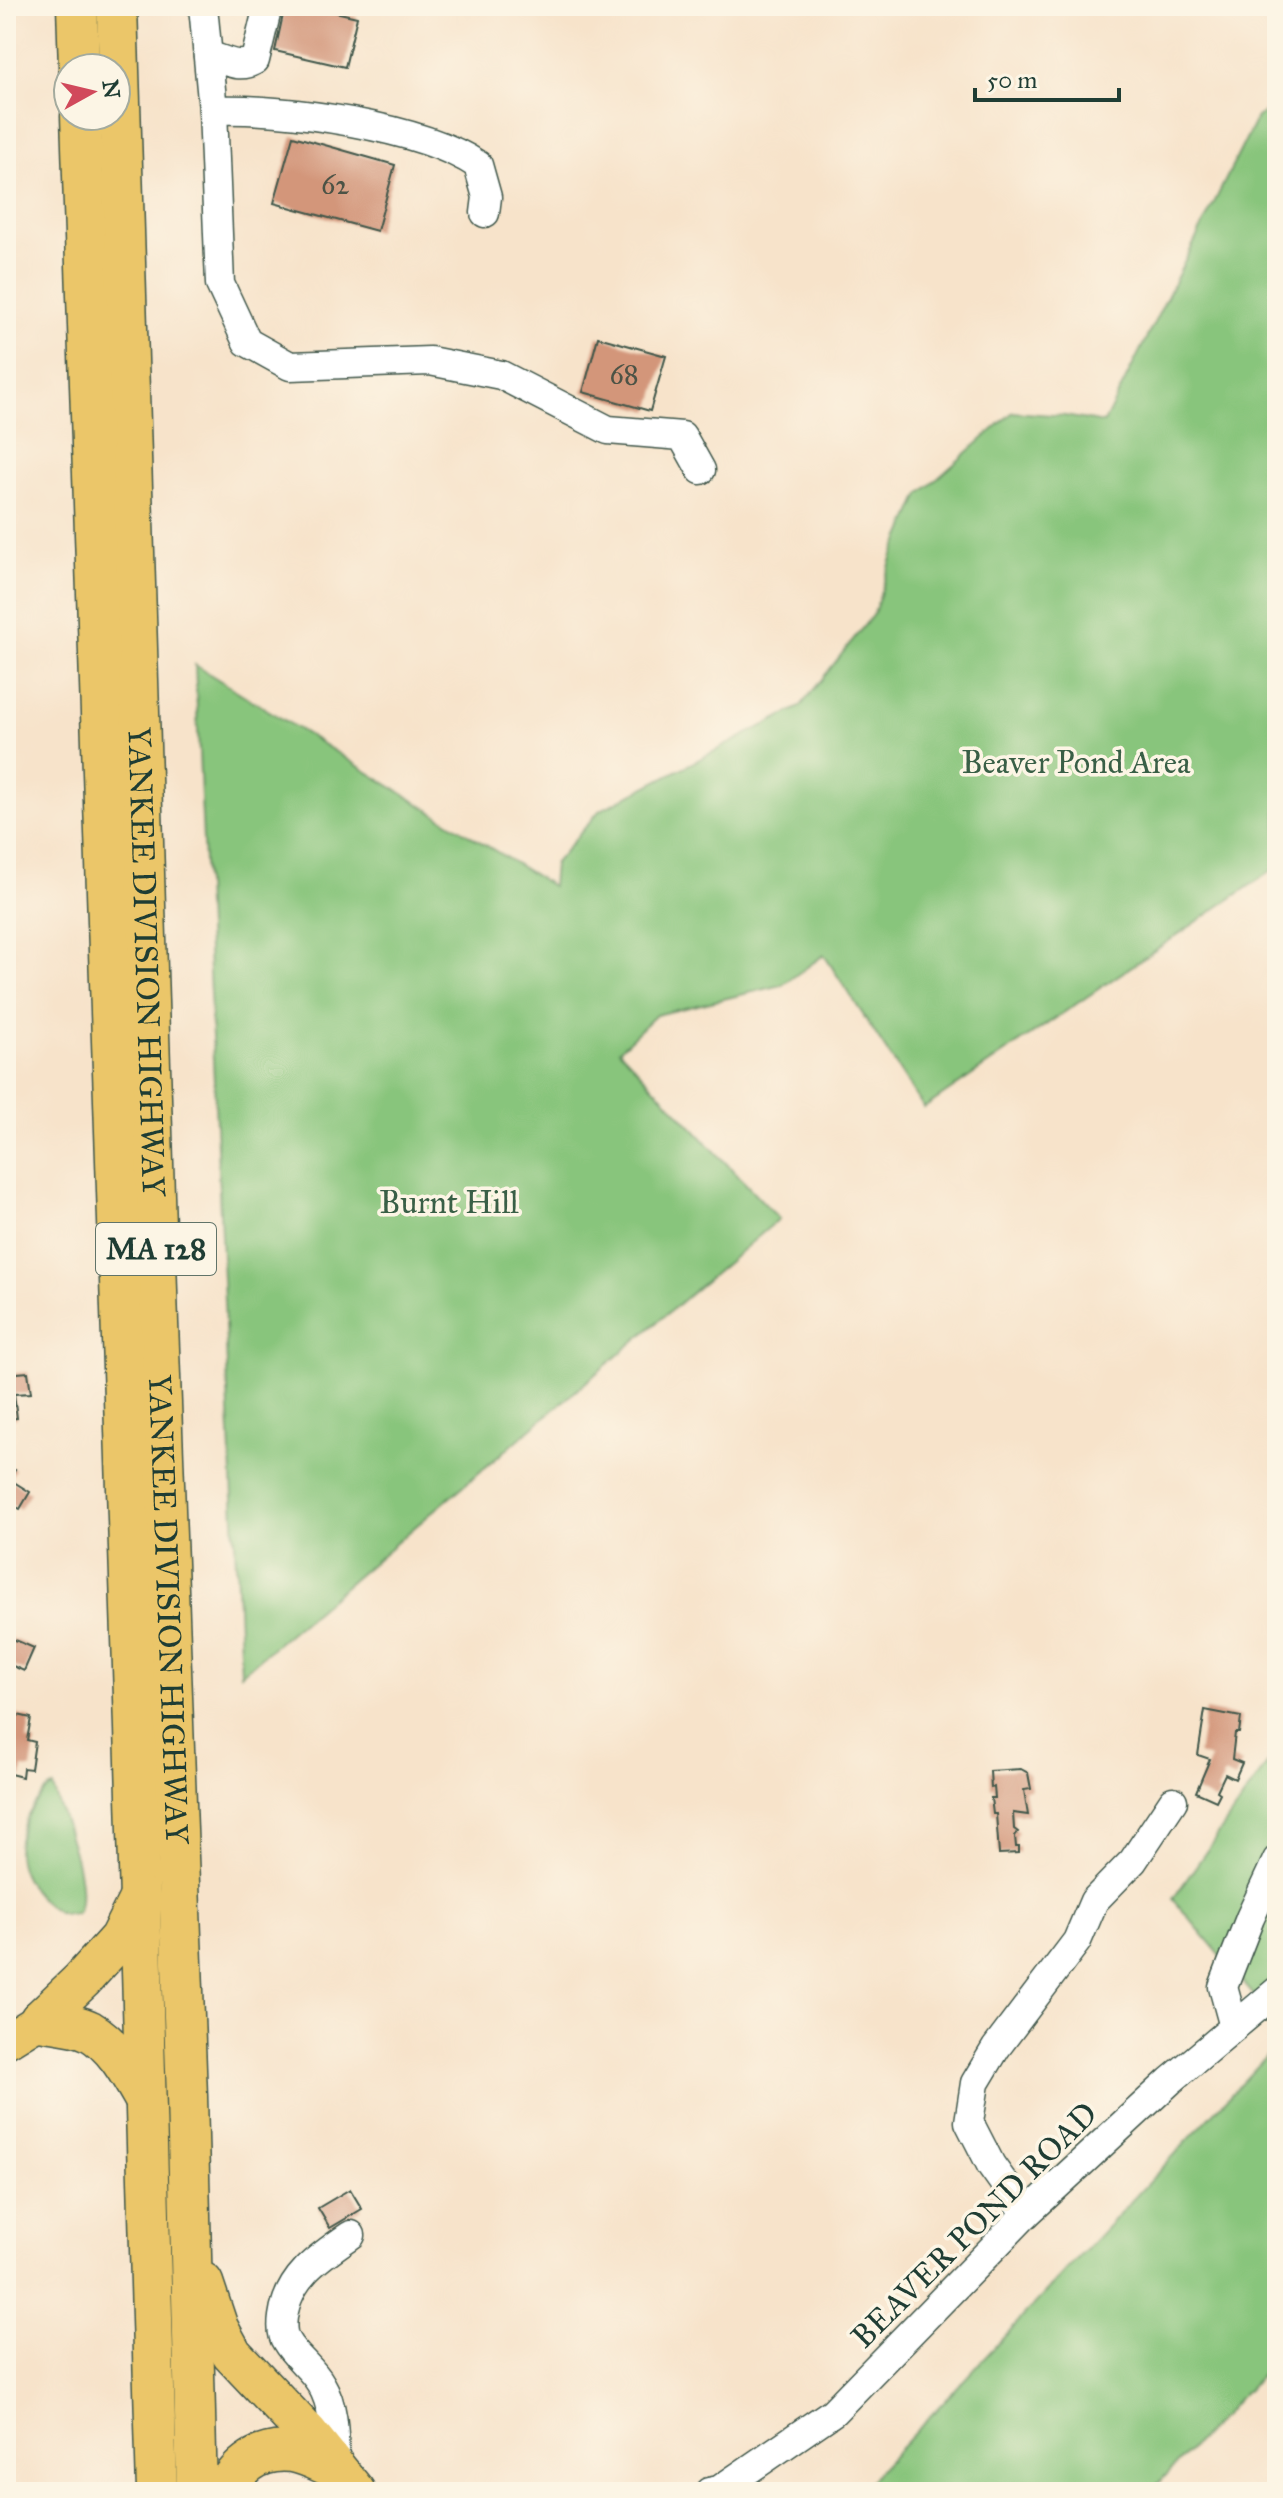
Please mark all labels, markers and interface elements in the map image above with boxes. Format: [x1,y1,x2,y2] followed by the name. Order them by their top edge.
[52,52,132,132] north arrow
[975,52,1119,102] scale bar
[987,65,1037,95] text: 50 m
[97,78,126,101] text: N
[321,167,349,202] house number: 62
[609,357,639,392] house number: 68
[119,726,173,1198] street label: YANKEE DIVISION HIGHWAY
[961,743,1191,782] park label: Beaver Pond Area
[379,1183,519,1222] park label: Burnt Hill
[96,1223,216,1275] road number: MA 128
[140,1374,197,1845] street label: YANKEE DIVISION HIGHWAY
[843,2094,1105,2356] street label: BEAVER POND ROAD

